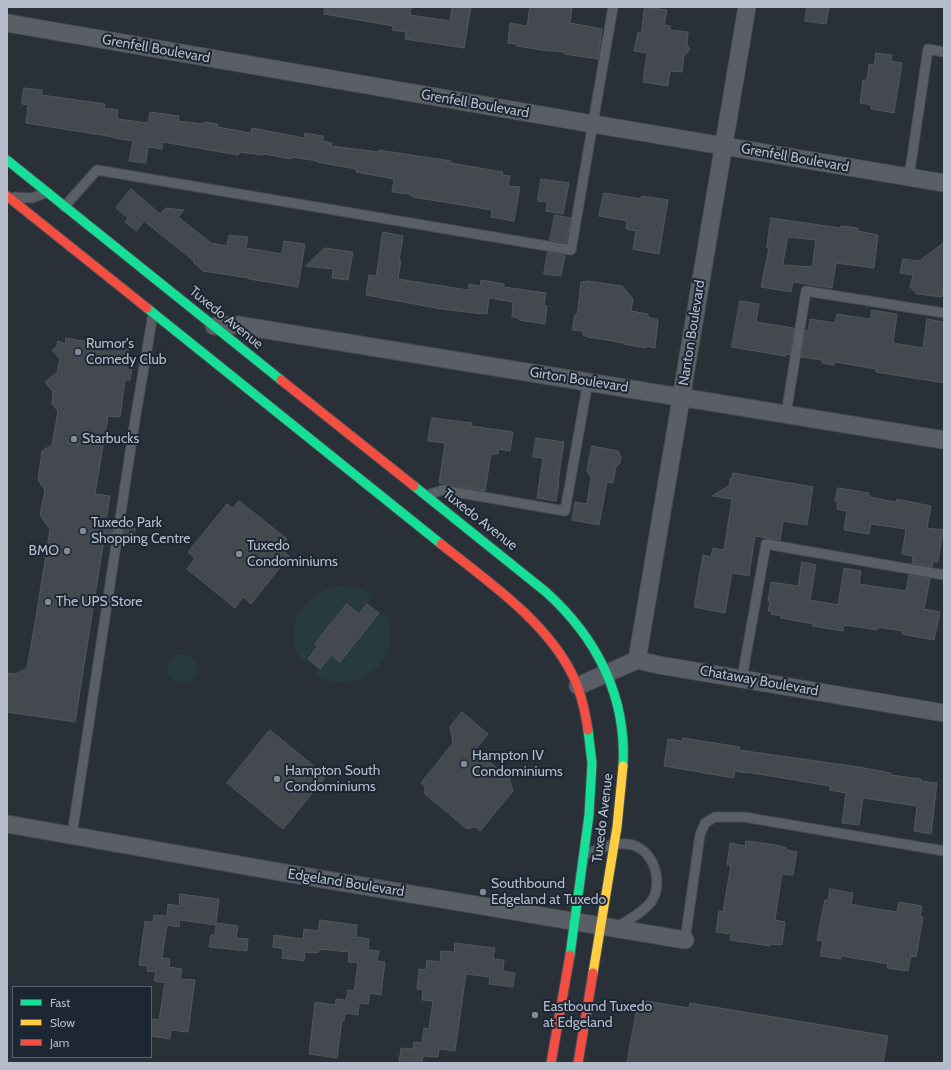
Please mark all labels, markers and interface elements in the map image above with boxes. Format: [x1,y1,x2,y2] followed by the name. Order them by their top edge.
[101,31,211,67] street label: Grenfell Boulevard
[420,86,530,122] street label: Grenfell Boulevard
[740,140,850,176] street label: Grenfell Boulevard
[675,279,709,387] street label: Nanton Boulevard
[186,283,266,353] street label: Tuxedo Avenue
[86,336,167,368] place label: Rumor's Comedy Club
[73,347,83,357] marker: Rumor's Comedy Club
[529,364,629,396] street label: Girton Boulevard
[82,431,139,447] place label: Starbucks
[69,434,79,444] marker: Starbucks
[439,486,521,554] street label: Tuxedo Avenue
[91,515,190,548] place label: Tuxedo Park Shopping Centre
[78,526,88,536] marker: Tuxedo Park Shopping Centre
[247,538,338,570] place label: Tuxedo Condominiums
[29,543,59,559] place label: BMO
[62,546,72,556] marker: BMO
[234,549,244,559] marker: Tuxedo Condominiums
[56,594,142,610] place label: The UPS Store
[43,597,53,607] marker: The UPS Store
[698,662,820,700] street label: Chataway Boulevard
[472,748,563,780] place label: Hampton IV Condominiums
[459,759,469,769] marker: Hampton IV Condominiums
[285,763,380,796] place label: Hampton South Condominiums
[589,772,617,864] street label: Tuxedo Avenue
[272,774,282,784] marker: Hampton South Condominiums
[287,866,405,900] street label: Edgeland Boulevard
[491,876,606,908] place label: Southbound Edgeland at Tuxedo
[478,887,488,897] marker: Southbound Edgeland at Tuxedo
[12,986,152,1058] legend
[50,995,70,1010] text: Fast
[543,999,652,1032] place label: Eastbound Tuxedo at Edgeland
[530,1010,540,1020] marker: Eastbound Tuxedo at Edgeland
[50,1015,75,1030] text: Slow
[50,1035,69,1050] text: Jam

